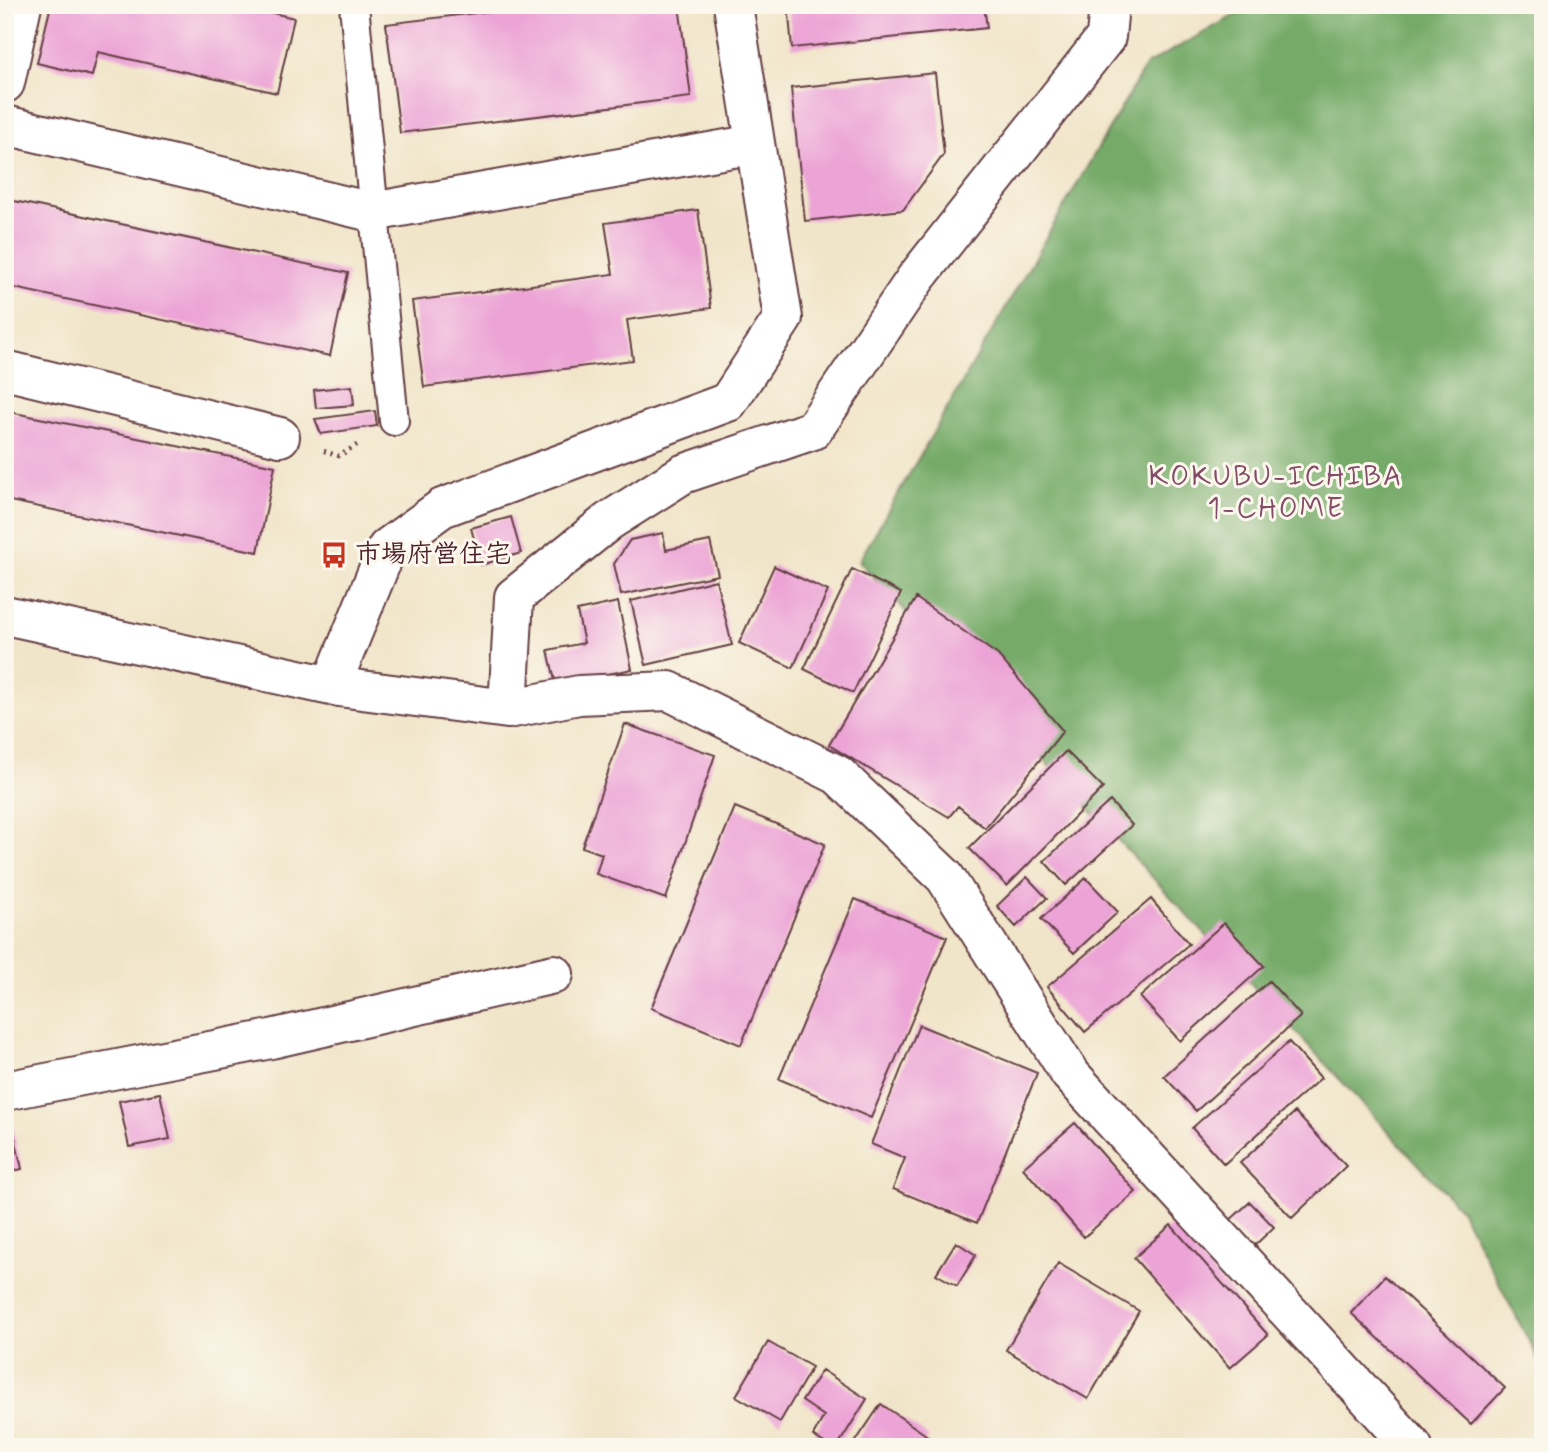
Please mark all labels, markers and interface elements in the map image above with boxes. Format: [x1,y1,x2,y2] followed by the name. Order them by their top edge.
[1149,459,1403,528] district label: KOKUBU-ICHIBA 1-CHOME
[355,538,511,572] place label: 市場府営住宅
[319,540,349,570] bus stop icon: 市場府営住宅

